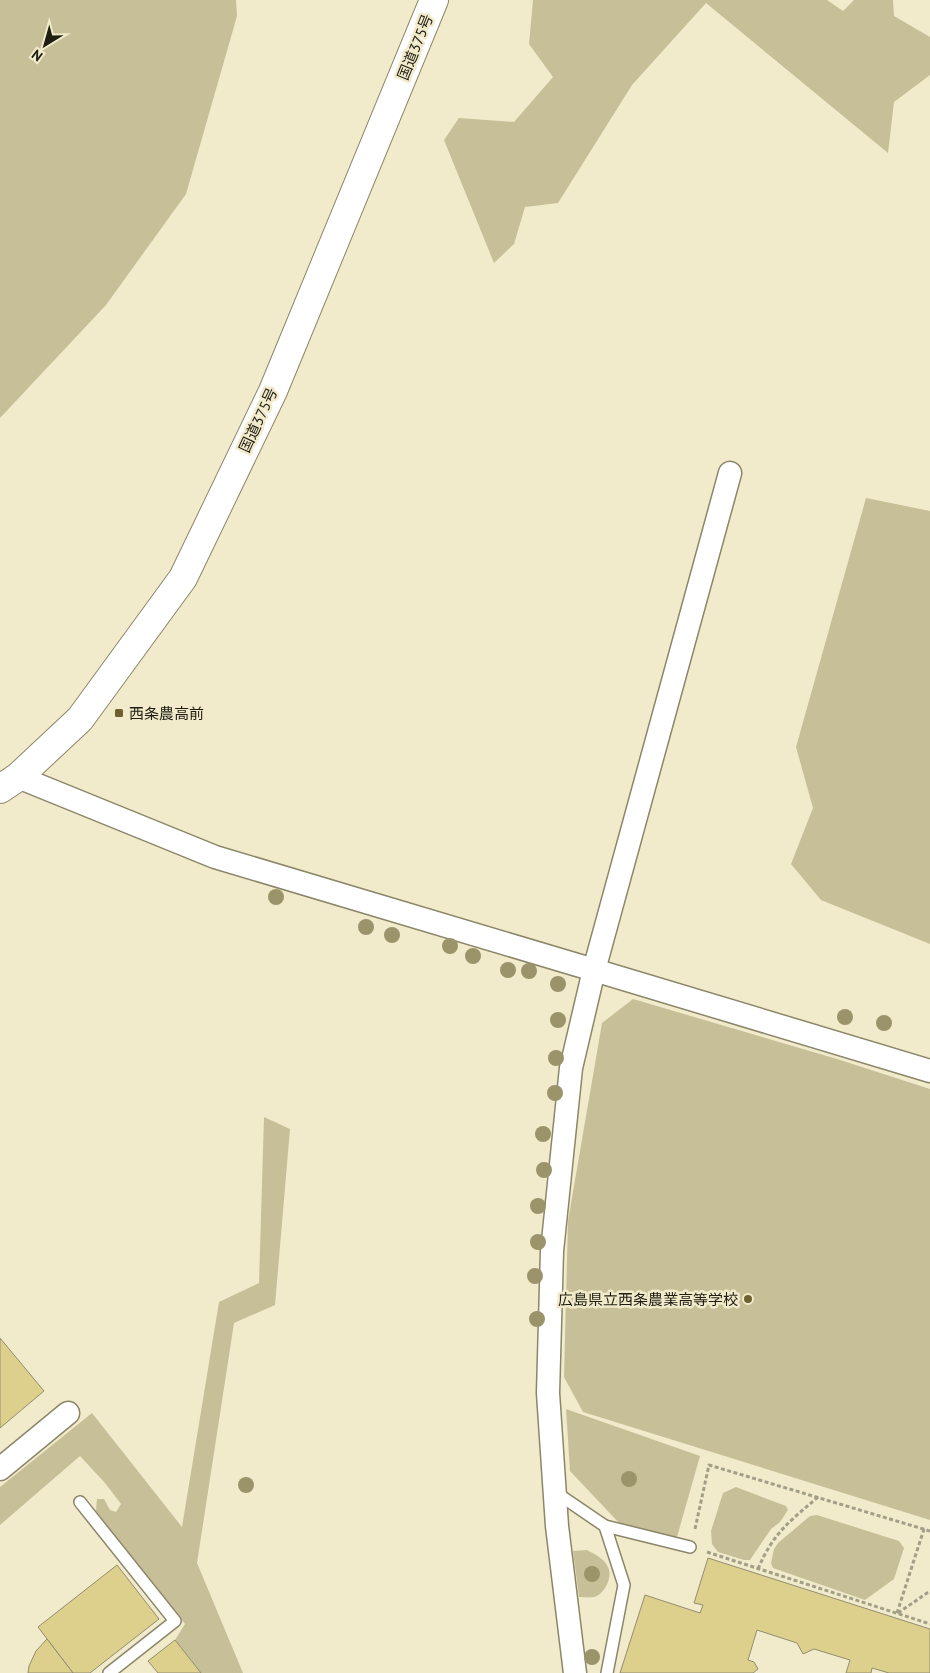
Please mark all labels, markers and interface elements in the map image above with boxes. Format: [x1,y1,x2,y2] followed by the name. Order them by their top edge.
[393,11,437,83] street label: 国道375号
[20,20,70,70] north arrow
[28,45,46,65] text: N
[235,384,281,456] street label: 国道375号
[129,704,204,723] place label: 西条農高前
[113,707,125,719] marker: 西条農高前
[558,1290,738,1309] place label: 広島県立西条農業高等学校
[742,1293,754,1305] marker: 広島県立西条農業高等学校

